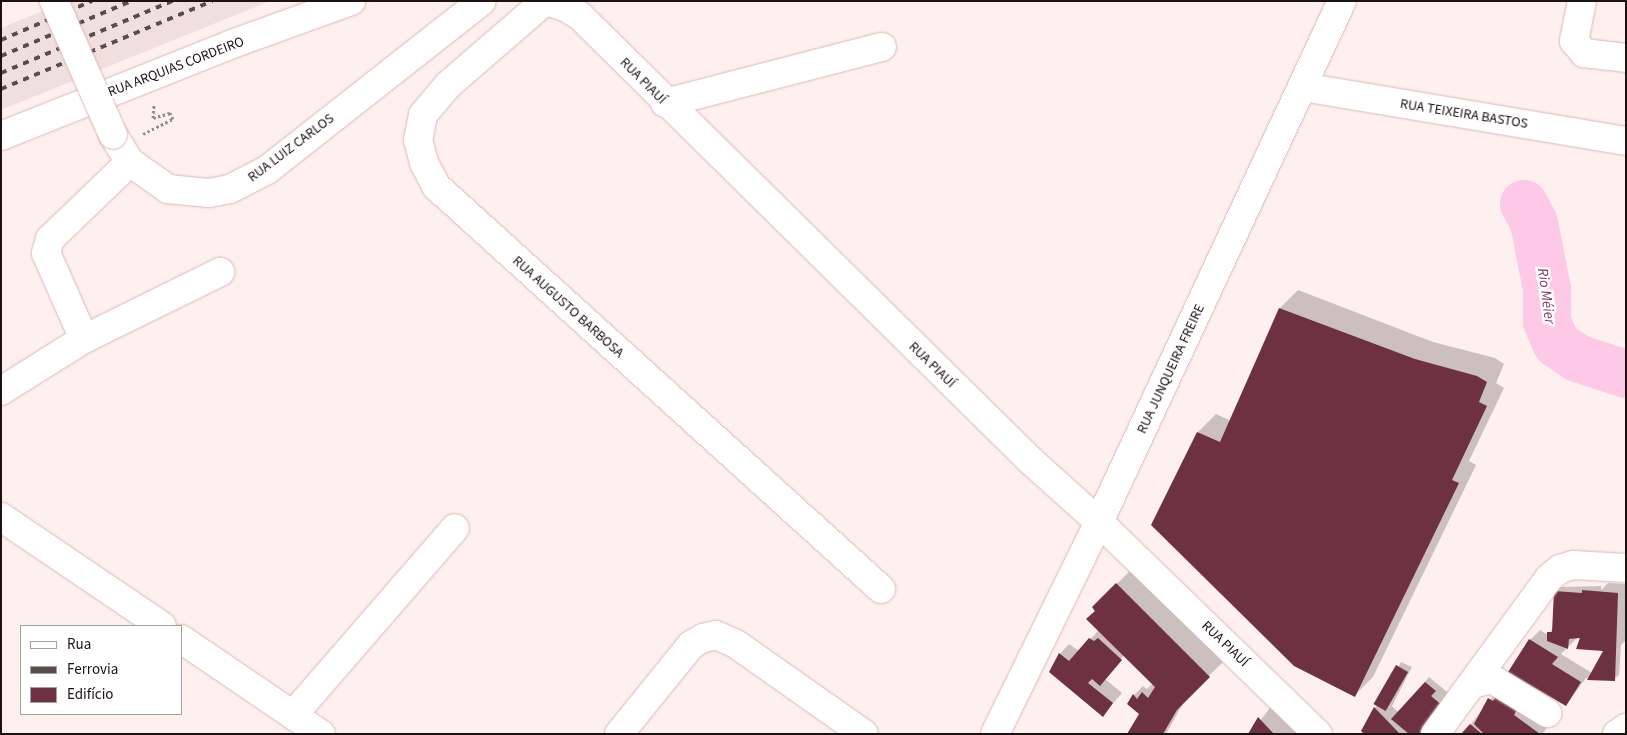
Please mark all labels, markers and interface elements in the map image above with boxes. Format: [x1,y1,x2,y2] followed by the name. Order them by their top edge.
[106,33,246,101] street label: RUA ARQUIAS CORDEIRO
[616,54,670,108] street label: RUA PIAUÍ
[1399,96,1529,132] street label: RUA TEIXEIRA BASTOS
[245,110,337,186] street label: RUA LUIZ CARLOS
[509,253,627,361] street label: RUA AUGUSTO BARBOSA
[1533,267,1559,325] water label: Rio Méier
[1134,302,1208,436] street label: RUA JUNQUEIRA FREIRE
[905,339,959,391] street label: RUA PIAUÍ
[1198,618,1252,670] street label: RUA PIAUÍ
[20,625,182,715] legend
[67,634,91,655] text: Rua
[67,659,118,680] text: Ferrovia
[67,684,114,705] text: Edifício

